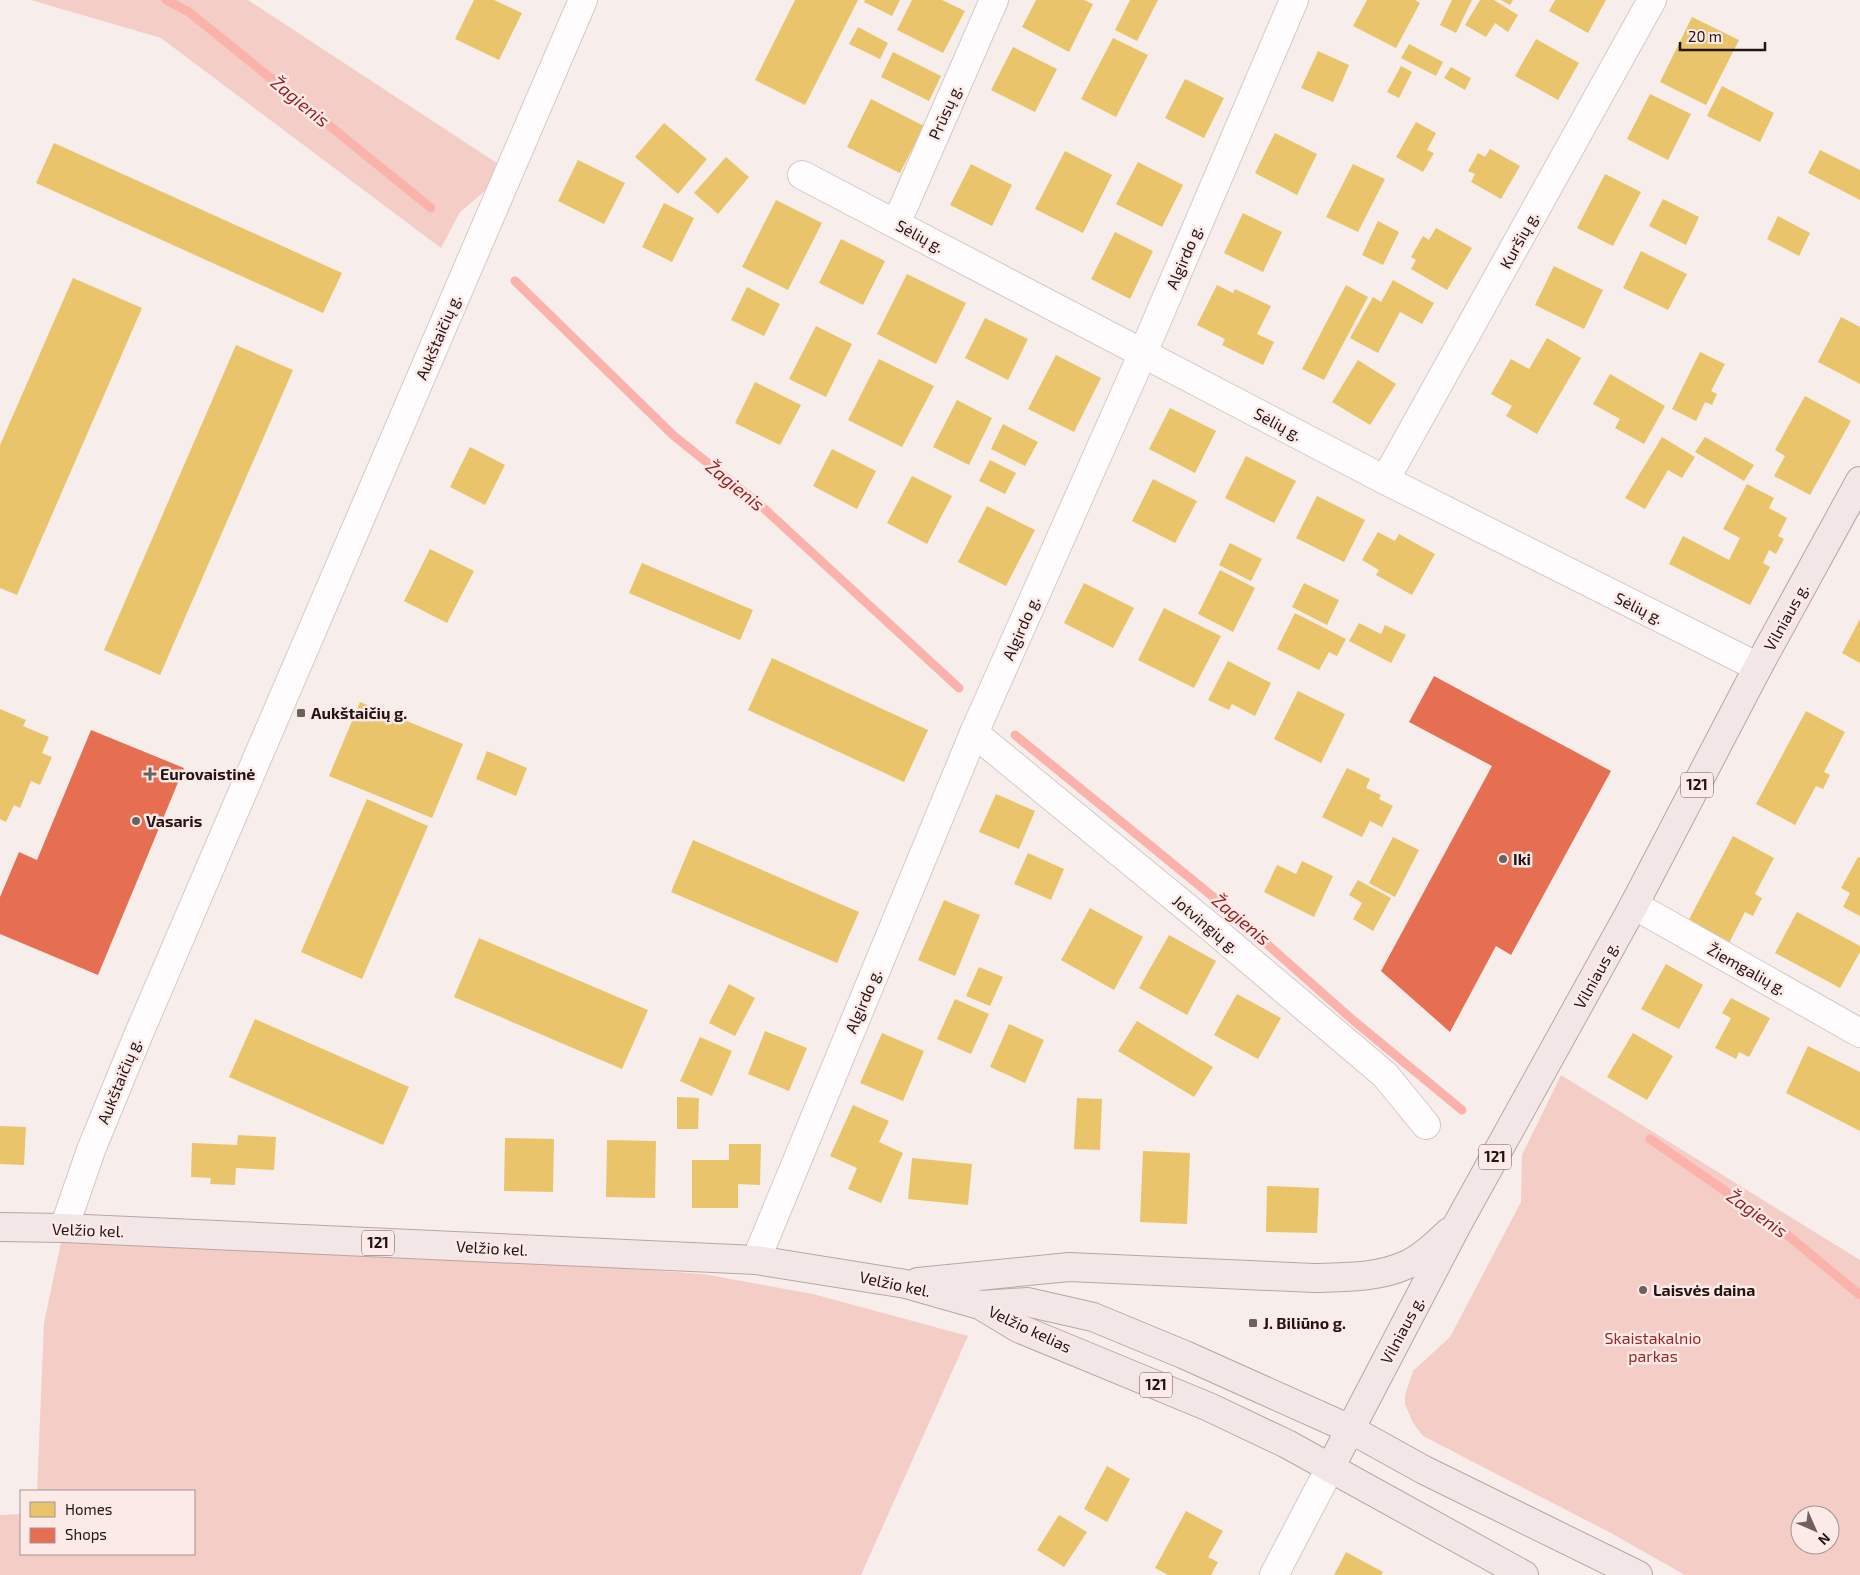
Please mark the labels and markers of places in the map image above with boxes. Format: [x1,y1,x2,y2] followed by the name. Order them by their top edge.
[311,703,407,722] place label: Aukštaičių g.
[295,707,307,719] marker: Aukštaičių g.
[160,764,255,783] place label: Eurovaistinė
[144,768,156,780] marker: Eurovaistinė
[146,811,202,830] place label: Vasaris
[130,815,142,827] marker: Vasaris
[1513,849,1531,868] place label: Iki
[1497,853,1509,865] marker: Iki
[1653,1280,1755,1299] place label: Laisvės daina
[1637,1284,1649,1296] marker: Laisvės daina
[1263,1313,1346,1332] place label: J. Biliūno g.
[1247,1317,1259,1329] marker: J. Biliūno g.

